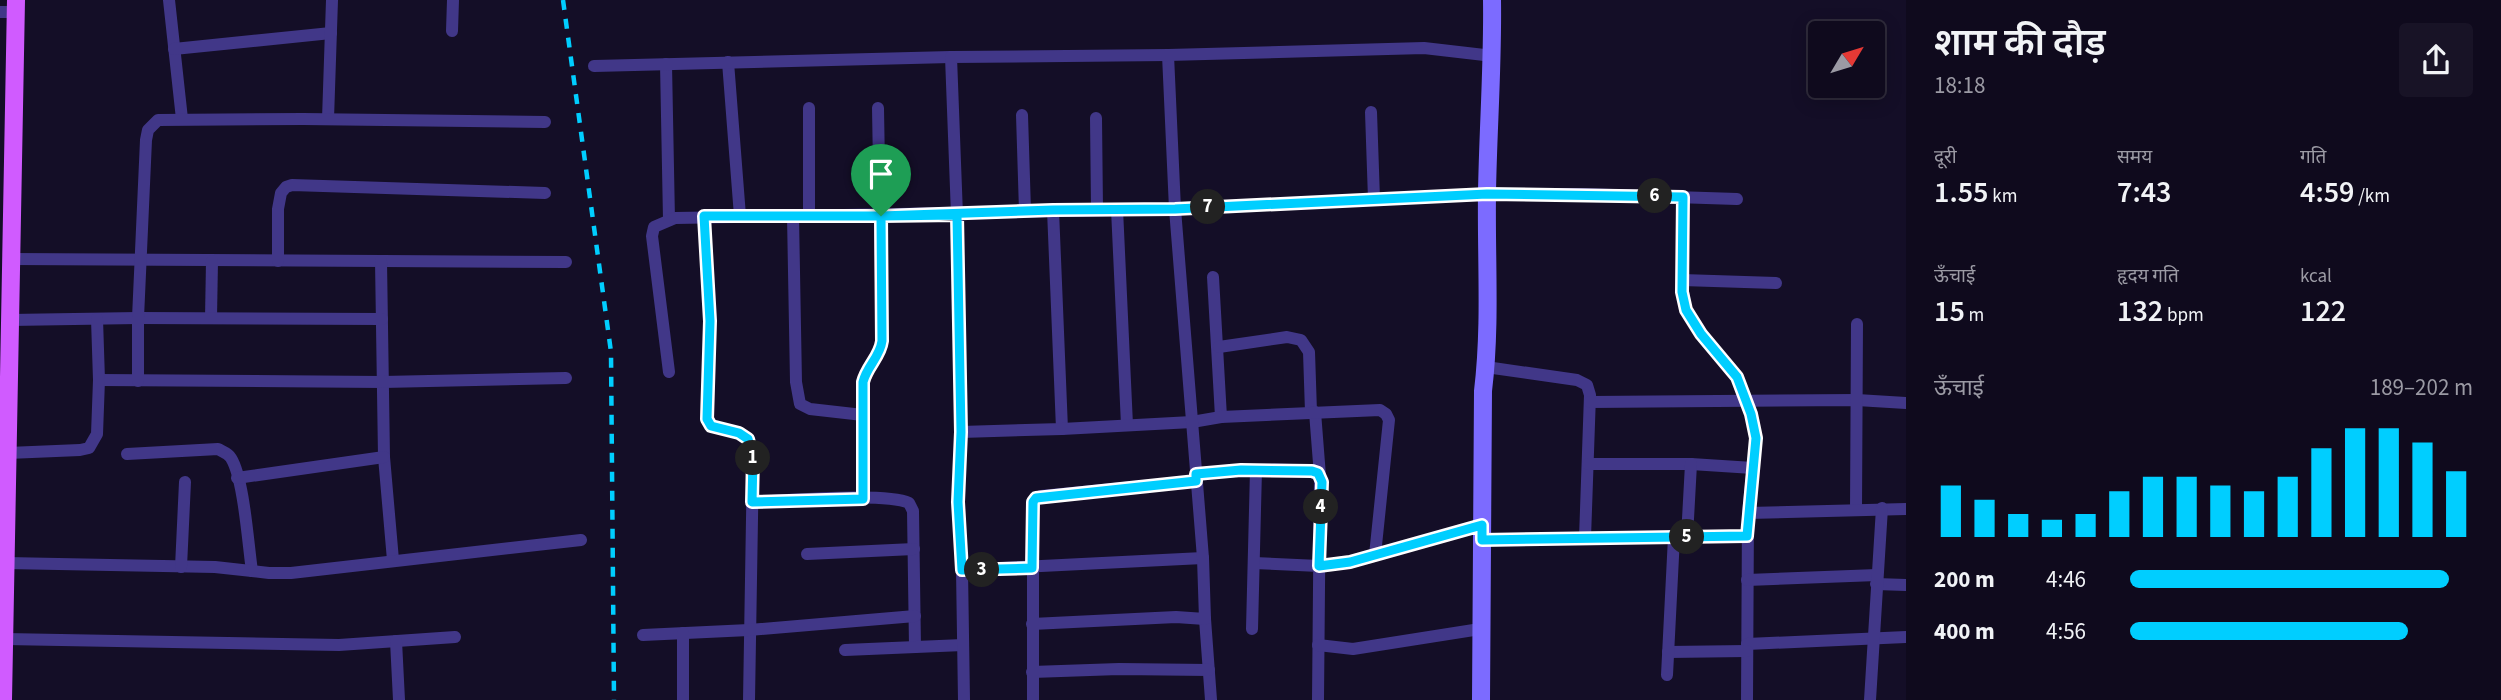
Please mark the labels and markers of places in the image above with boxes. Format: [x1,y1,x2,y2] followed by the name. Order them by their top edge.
[851,144,911,216] pin
[1638,178,1672,214] pin: 6
[1190,190,1226,224] pin: 7
[736,440,770,476] pin: 1
[1304,490,1338,524] pin: 4
[1670,520,1704,554] pin: 5
[964,552,1000,588] pin: 3

